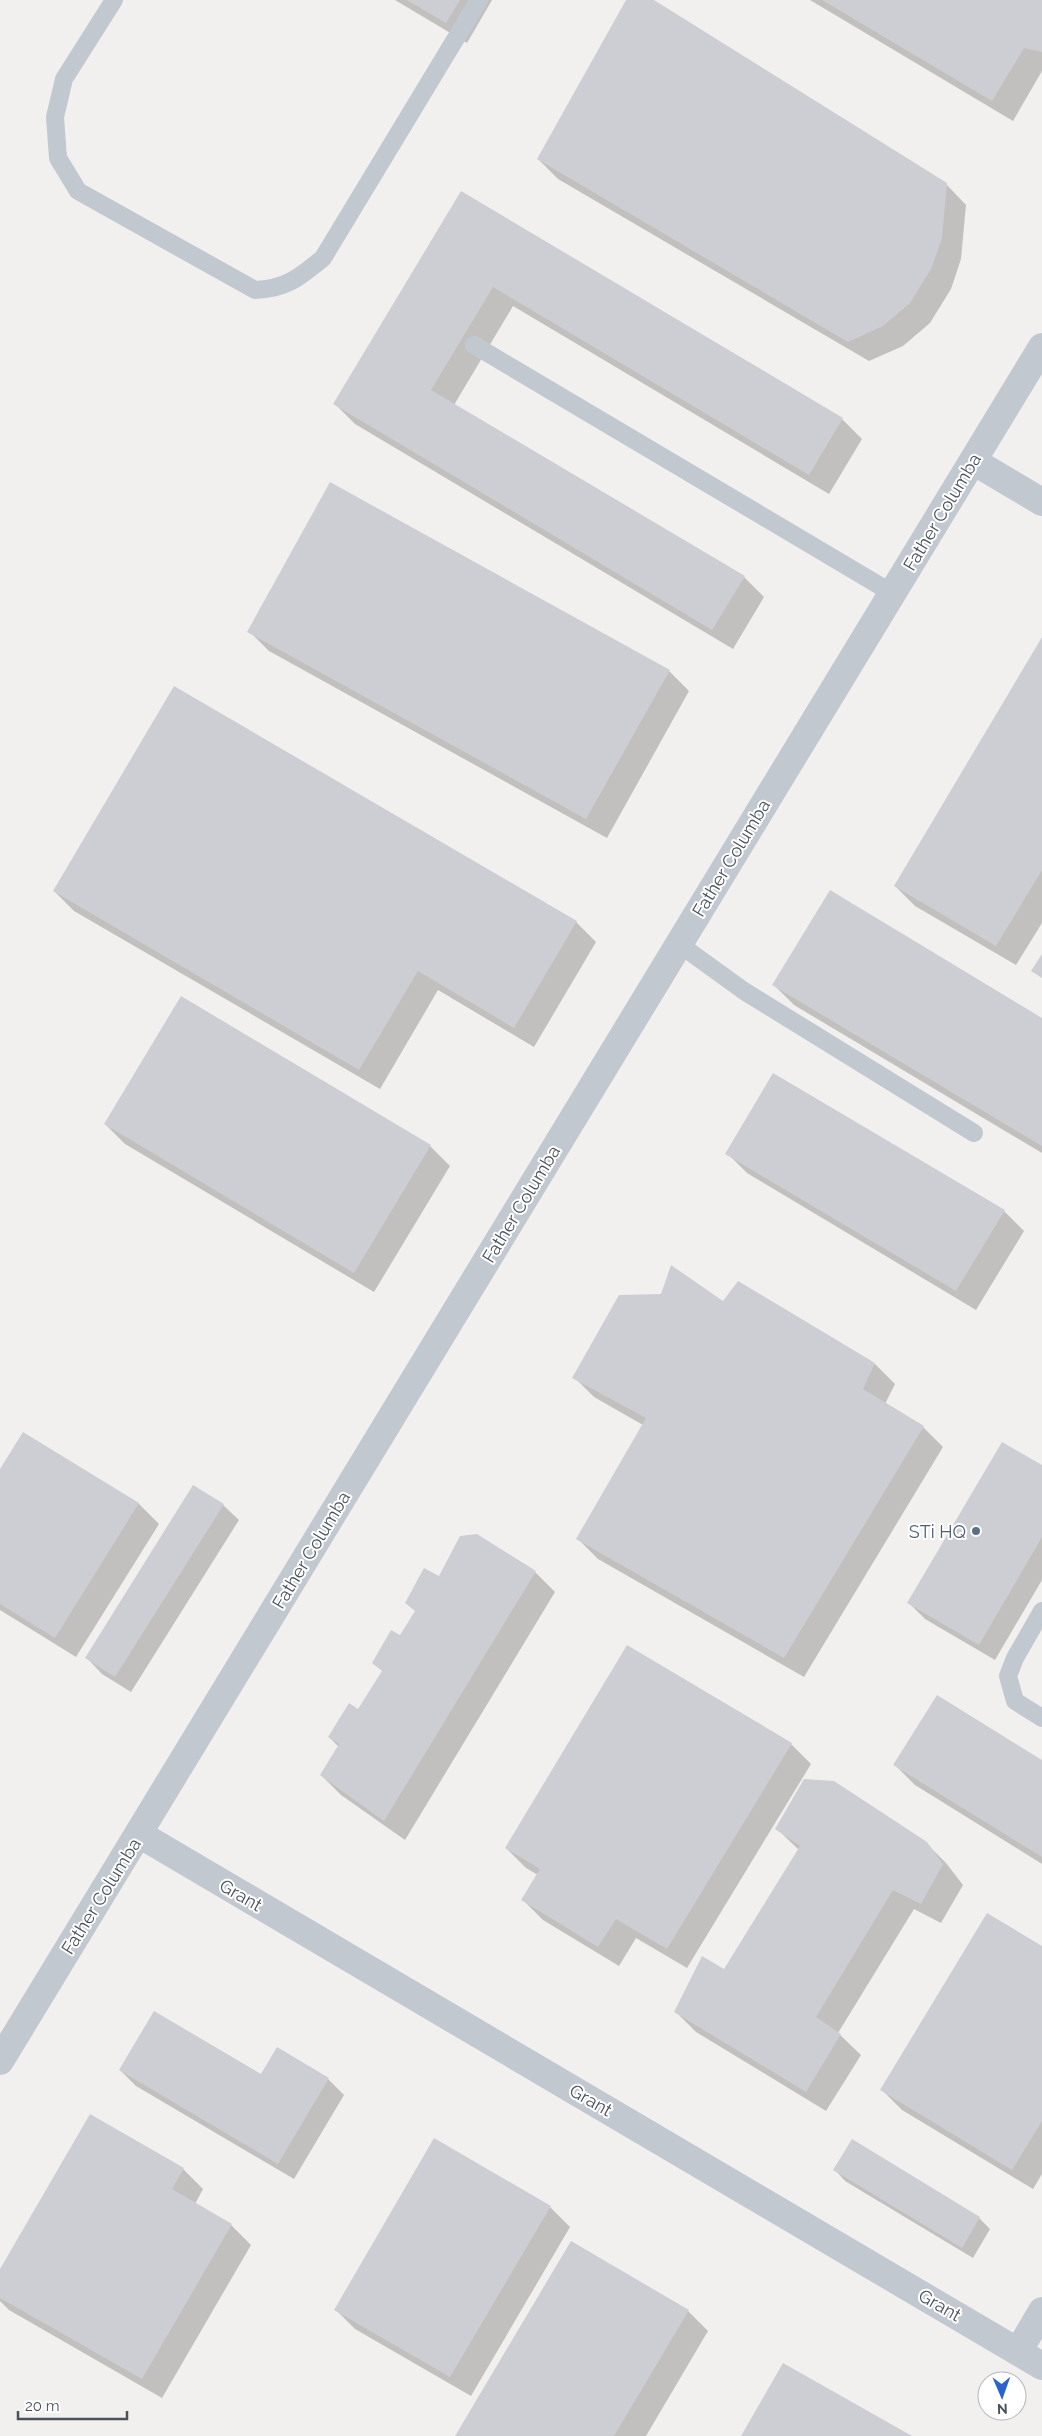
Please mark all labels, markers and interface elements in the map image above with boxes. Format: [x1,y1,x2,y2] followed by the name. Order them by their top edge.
[899,450,985,574] street label: Father Columba
[688,796,774,920] street label: Father Columba
[478,1142,564,1266] street label: Father Columba
[268,1488,354,1612] street label: Father Columba
[909,1521,966,1542] place label: STi HQ
[970,1525,982,1537] marker: STi HQ
[57,1834,145,1958] street label: Father Columba
[216,1875,266,1915] street label: Grant
[566,2080,616,2120] street label: Grant
[915,2285,965,2325] street label: Grant
[977,2371,1027,2421] north arrow
[18,2388,126,2420] scale bar
[25,2397,60,2415] text: 20 m
[997,2401,1008,2417] text: N

